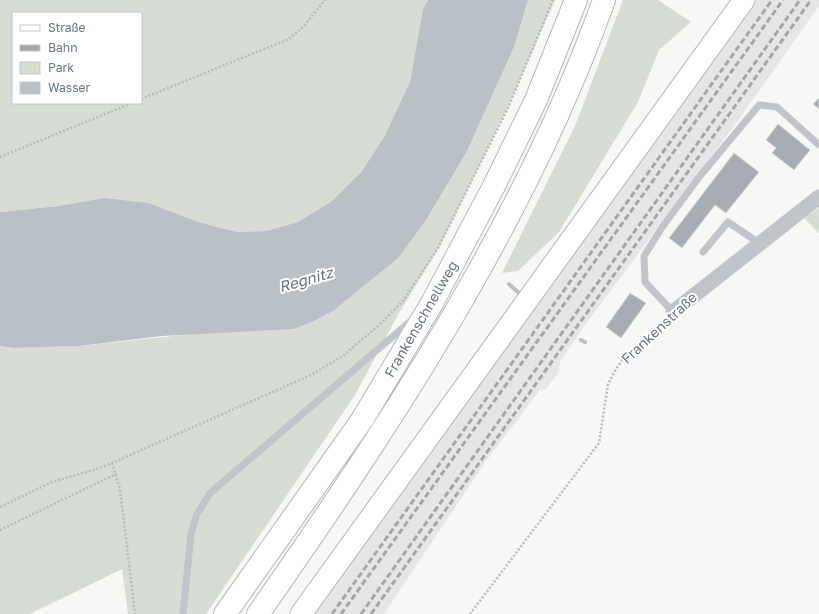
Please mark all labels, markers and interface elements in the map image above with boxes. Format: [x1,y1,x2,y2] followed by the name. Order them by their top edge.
[12,12,142,104] legend
[48,20,86,35] text: Straße
[48,40,78,55] text: Bahn
[48,60,74,75] text: Park
[48,80,91,95] text: Wasser
[380,257,461,380] street label: Frankenschnellweg
[277,262,336,296] water label: Regnitz
[617,288,700,367] street label: Frankenstraße

